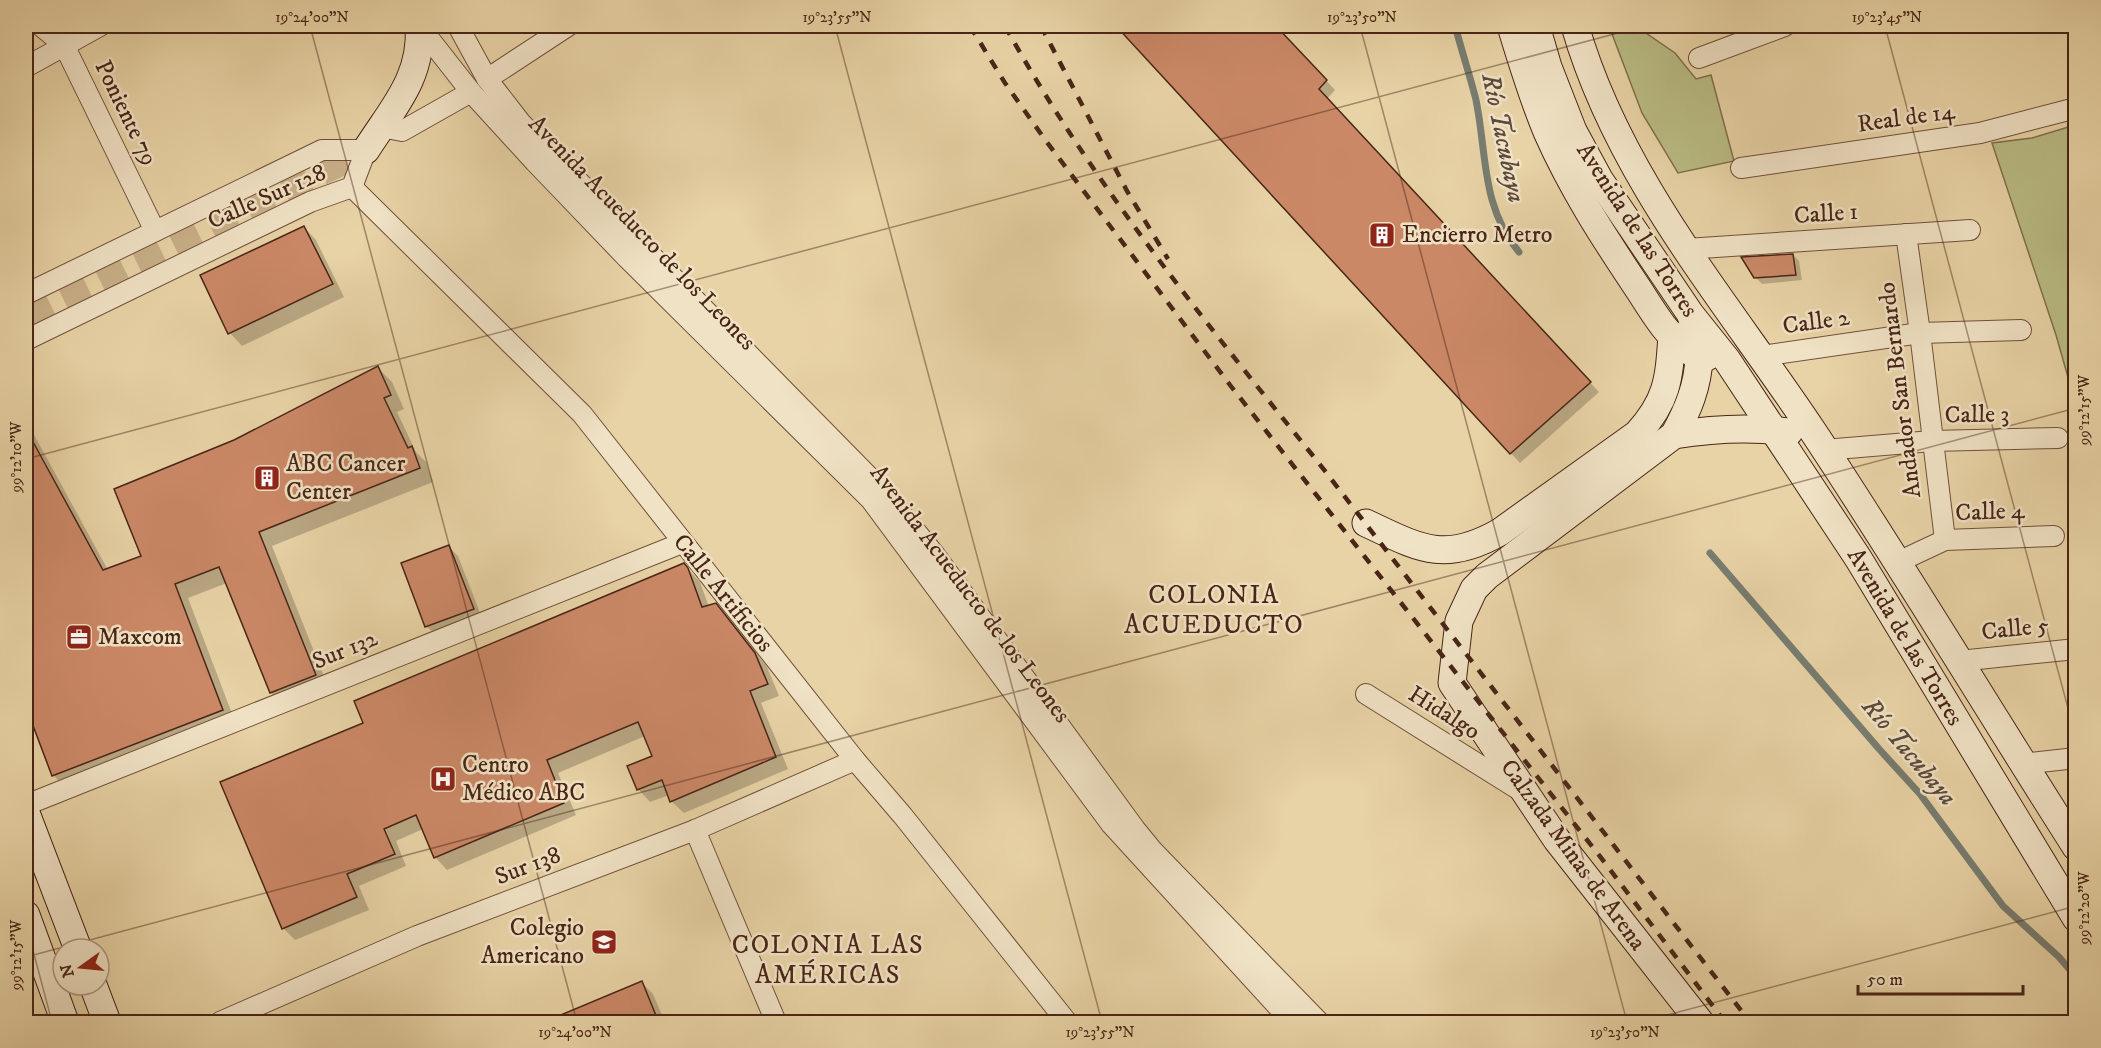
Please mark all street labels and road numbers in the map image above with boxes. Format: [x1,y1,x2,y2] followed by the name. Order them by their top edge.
[88,55,164,171] street label: Poniente 79
[1855,96,1958,140] street label: Real de 14
[522,109,762,357] street label: Avenida Acueducto de los Leones
[1569,137,1705,323] street label: Avenida de las Torres
[203,158,331,236] street label: Calle Sur 128
[1793,197,1859,231] street label: Calle 1
[1872,280,1928,500] street label: Andador San Bernardo
[1781,302,1852,342] street label: Calle 2
[1944,399,2010,431] street label: Calle 3
[863,459,1077,729] street label: Avenida Acueducto de los Leones
[1955,496,2026,528] street label: Calle 4
[666,528,780,658] street label: Calle Artificios
[1840,543,1970,731] street label: Avenida de las Torres
[1980,611,2050,647] street label: Calle 5
[308,623,382,677] street label: Sur 132
[1403,679,1485,747] street label: Hidalgo
[1493,753,1653,957] street label: Calzada Minas de Arena
[491,840,565,892] street label: Sur 138

